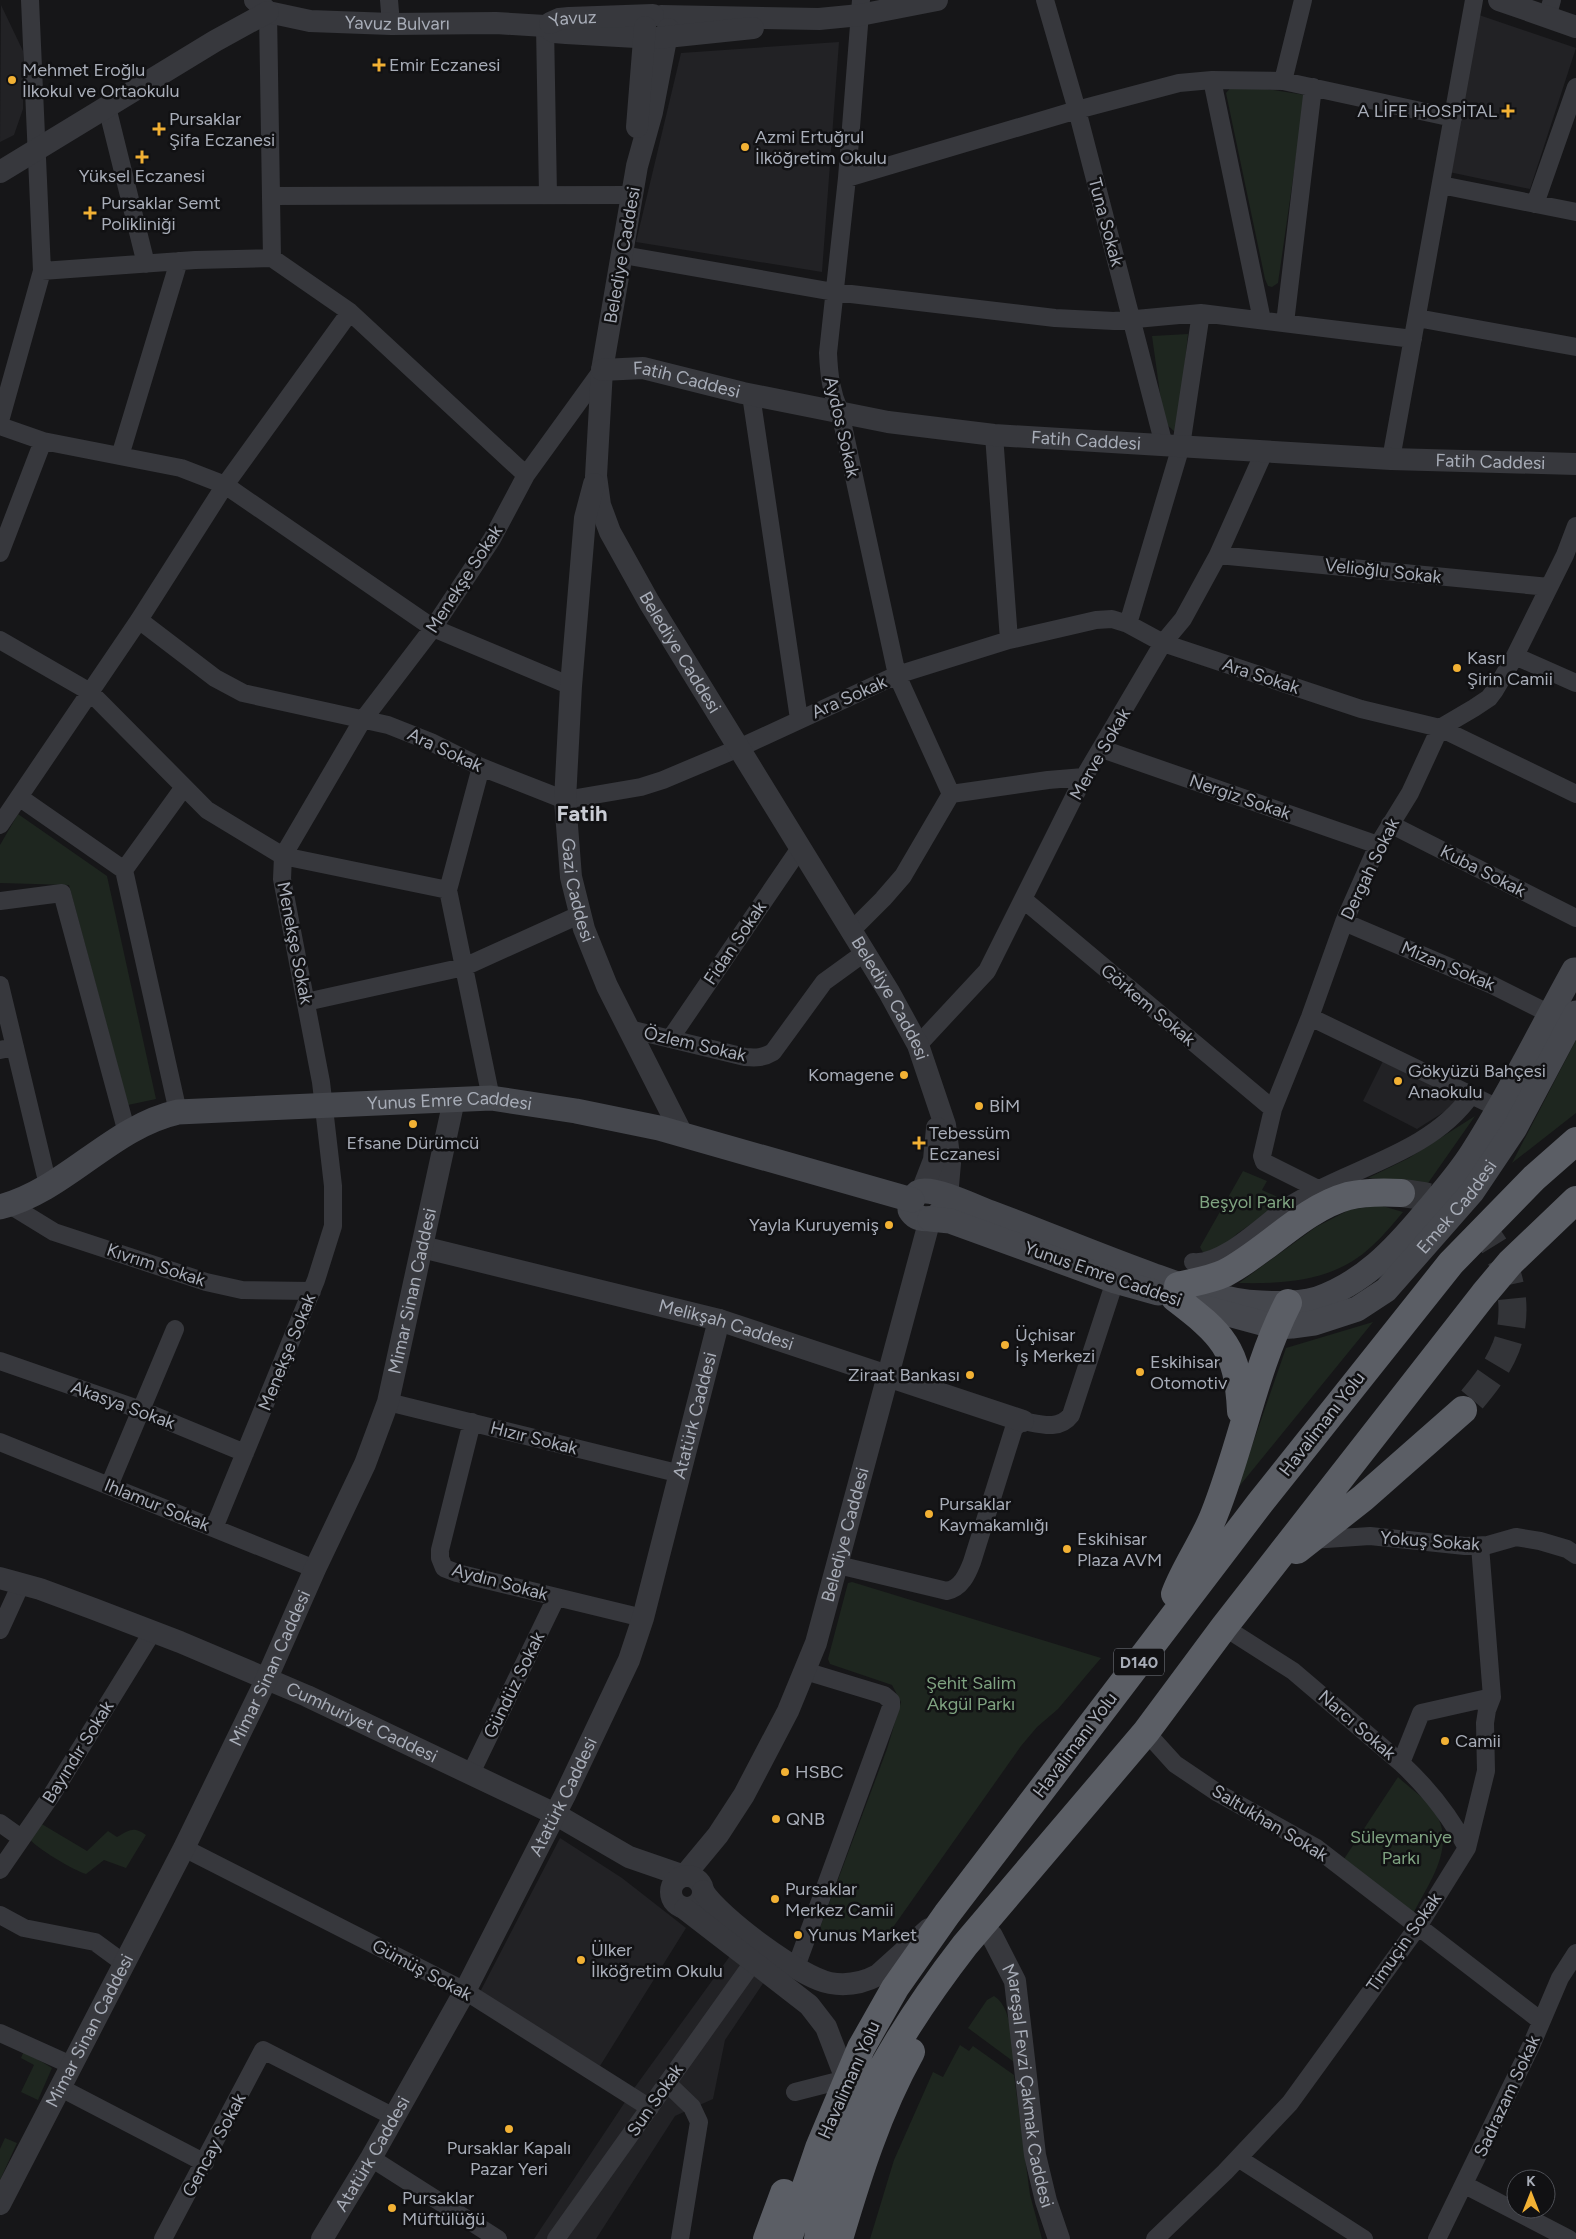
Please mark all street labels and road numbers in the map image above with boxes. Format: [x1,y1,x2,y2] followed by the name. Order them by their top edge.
[546,6,597,33] street label: Yavuz
[344,11,450,35] street label: Yavuz Bulvarı
[1084,175,1128,269] street label: Tuna Sokak
[599,185,645,325] street label: Belediye Caddesi
[632,357,743,403] street label: Fatih Caddesi
[820,374,864,480] street label: Aydos Sokak
[1030,426,1142,455] street label: Fatih Caddesi
[1435,449,1546,474] street label: Fatih Caddesi
[421,521,507,637] street label: Menekşe Sokak
[1324,554,1443,588] street label: Velioğlu Sokak
[634,588,726,717] street label: Belediye Caddesi
[1220,653,1303,699] street label: Ara Sokak
[808,671,890,723] street label: Ara Sokak
[1065,704,1135,804] street label: Merve Sokak
[404,723,486,777] street label: Ara Sokak
[1186,769,1294,825] street label: Nergiz Sokak
[1336,814,1404,923] street label: Dergah Sokak
[557,837,599,945] street label: Gazi Caddesi
[1437,840,1530,902] street label: Kuba Sokak
[272,880,318,1006] street label: Menekşe Sokak
[699,897,771,989] street label: Fidan Sokak
[847,932,933,1063] street label: Belediye Caddesi
[1398,936,1498,996] street label: Mizan Sokak
[1096,959,1200,1051] street label: Görkem Sokak
[642,1022,749,1067] street label: Özlem Sokak
[367,1087,534,1115] street label: Yunus Emre Caddesi
[1412,1156,1501,1258] street label: Emek Caddesi
[383,1206,441,1376] street label: Mimar Sinan Caddesi
[1021,1237,1185,1311] street label: Yunus Emre Caddesi
[104,1239,208,1291] street label: Kıvrım Sokak
[254,1290,321,1414] street label: Menekşe Sokak
[656,1295,797,1355] street label: Melikşah Caddesi
[668,1350,721,1481] street label: Atatürk Caddesi
[1274,1367,1370,1481] street label: Havalimanı Yolu
[68,1376,178,1434] street label: Akasya Sokak
[488,1417,580,1460] street label: Hızır Sokak
[816,1465,874,1605] street label: Belediye Caddesi
[101,1474,213,1536] street label: Ihlamur Sokak
[1379,1527,1481,1555] street label: Yokuş Sokak
[450,1559,551,1605] street label: Aydın Sokak
[224,1587,315,1750] street label: Mimar Sinan Caddesi
[479,1628,549,1742] street label: Gündüz Sokak
[1114,1648,1164,1675] road number: D140
[283,1677,441,1767] street label: Cumhuriyet Caddesi
[1314,1685,1400,1765] street label: Narcı Sokak
[1028,1688,1122,1802] street label: Havalimanı Yolu
[38,1696,118,1807] street label: Bayındır Sokak
[525,1734,602,1860] street label: Atatürk Caddesi
[1208,1780,1332,1866] street label: Saltukhan Sokak
[1362,1888,1446,1996] street label: Timuçin Sokak
[368,1934,476,2006] street label: Gümüş Sokak
[41,1951,138,2111] street label: Mimar Sinan Caddesi
[997,1960,1058,2211] street label: Mareşal Fevzi Çakmak Caddesi
[813,2018,885,2142] street label: Havalimanı Yolu
[1469,2031,1545,2160] street label: Sadrazam Sokak
[622,2059,688,2141] street label: Sun Sokak
[177,2089,251,2201] street label: Gencay Sokak
[330,2092,415,2216] street label: Atatürk Caddesi

